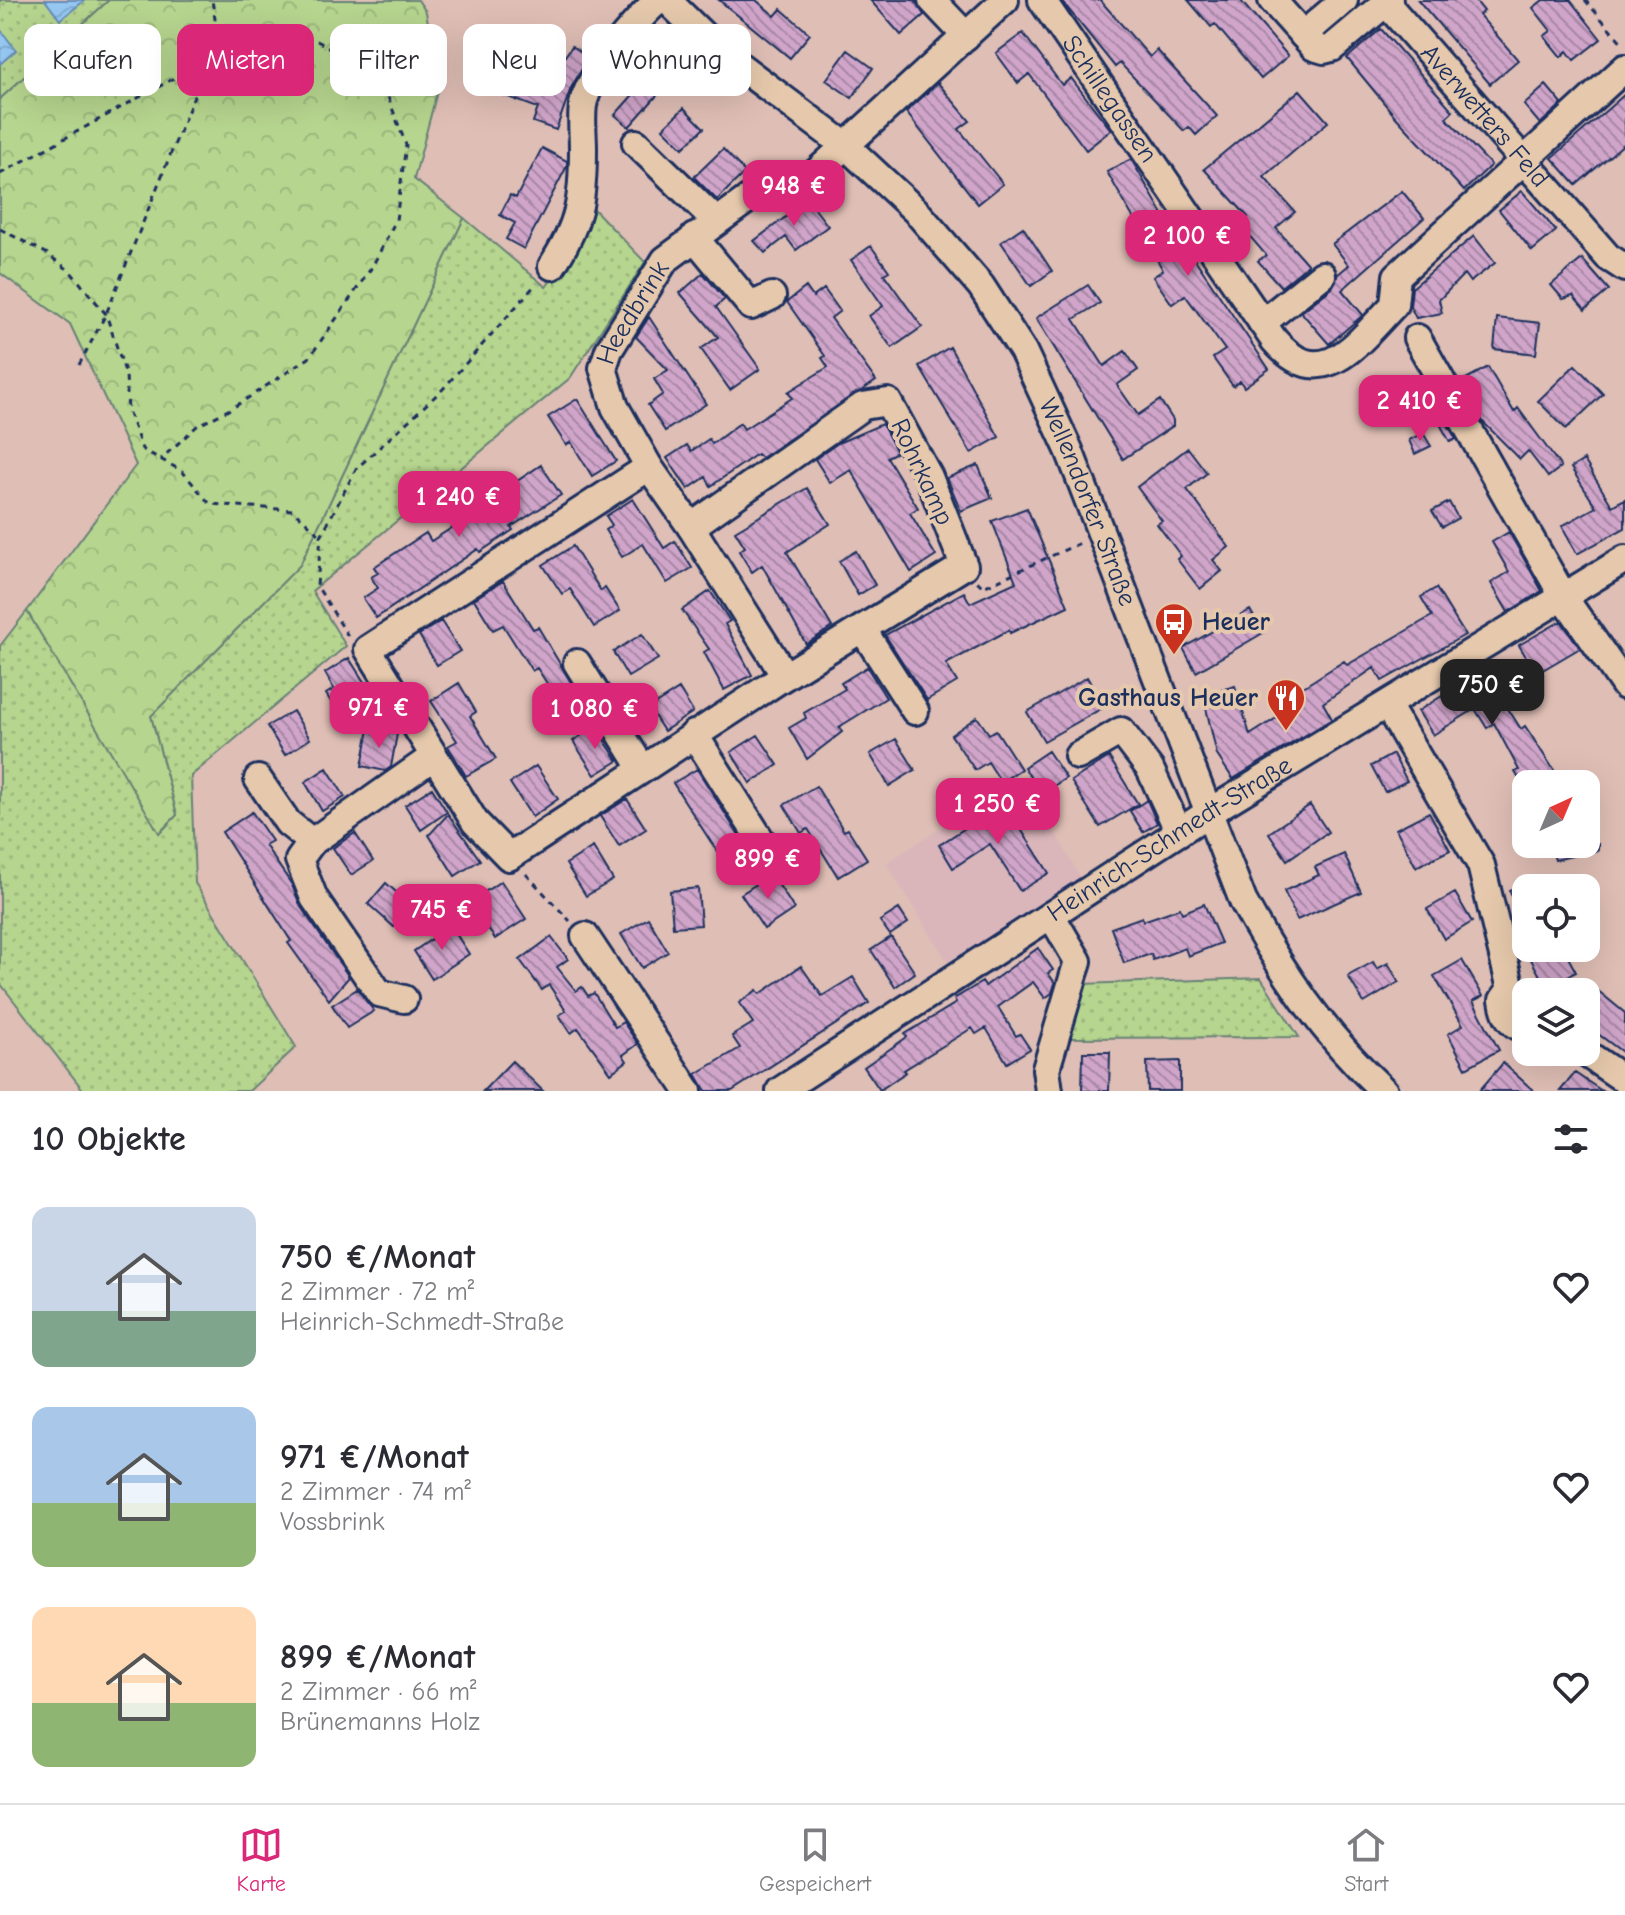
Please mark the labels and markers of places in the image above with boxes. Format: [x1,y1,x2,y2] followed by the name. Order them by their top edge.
[738,160,850,228] pin: 948 €
[1114,210,1262,278] pin: 2 100 €
[1346,375,1494,443] pin: 2 410 €
[385,471,533,539] pin: 1 240 €
[1153,601,1195,656] bus stop icon: Heuer
[1202,607,1271,637] place label: Heuer
[1436,659,1548,727] pin: 750 €
[1265,677,1307,732] restaurant icon: Gasthaus Heuer
[323,682,435,750] pin: 971 €
[521,683,669,751] pin: 1 080 €
[1078,683,1259,713] place label: Gasthaus Heuer
[924,778,1072,846] pin: 1 250 €
[712,833,824,901] pin: 899 €
[386,884,498,952] pin: 745 €

